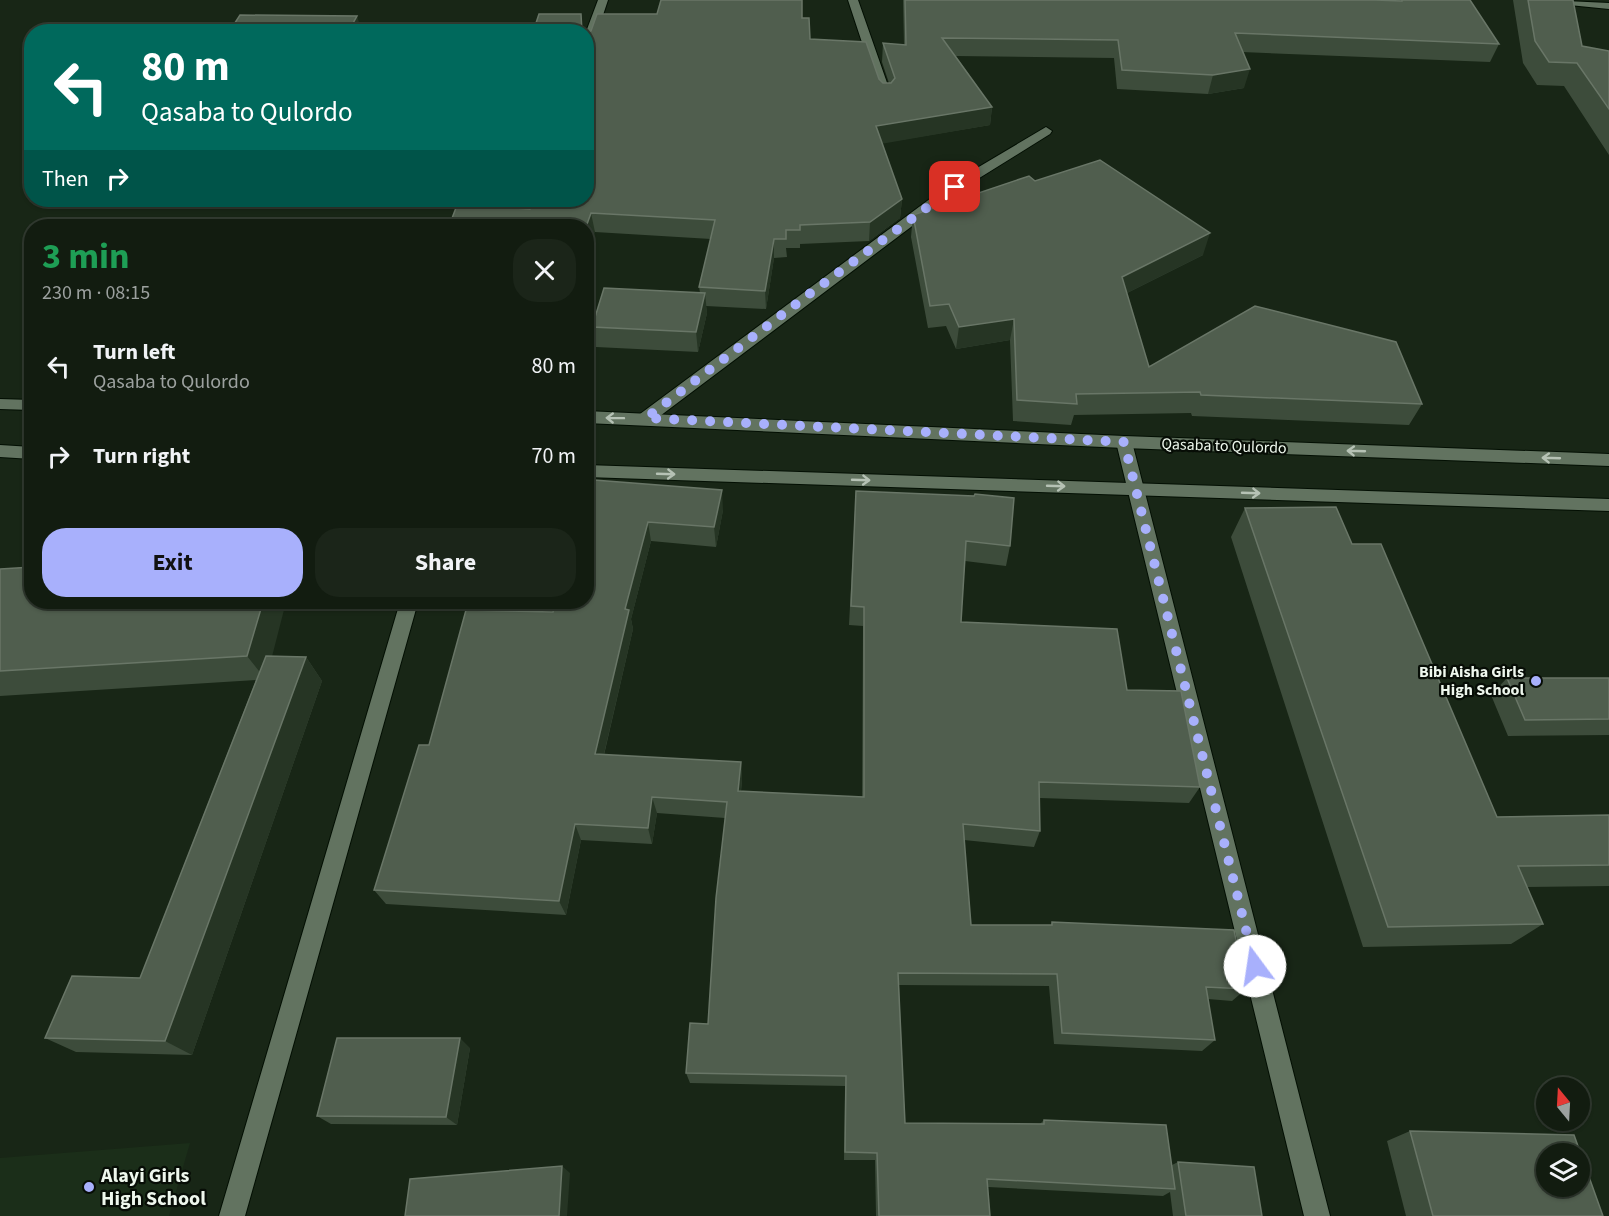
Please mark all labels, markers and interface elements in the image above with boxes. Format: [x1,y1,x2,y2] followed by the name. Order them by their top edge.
[141,37,230,97] text: 80 m
[42,48,120,126] icon: left
[141,93,353,132] text: Qasaba to Qulordo
[929,161,980,212] pin
[101,162,134,195] icon: right
[42,163,89,195] text: Then
[938,170,971,203] icon: arrive
[42,231,130,282] text: 3 min
[513,239,576,302] button: close
[42,279,150,307] text: 230 m · 08:15
[93,336,175,368] text: Turn left
[42,350,75,383] icon: left
[531,350,576,382] text: 80 m
[93,368,250,396] text: Qasaba to Qulordo
[606,412,626,424] one-way arrow
[1161,433,1287,459] street label: Qasaba to Qulordo
[42,440,75,473] icon: right
[93,440,190,472] text: Turn right
[531,440,576,472] text: 70 m
[1346,445,1366,456] one-way arrow
[1541,452,1561,464] one-way arrow
[655,468,675,479] one-way arrow
[850,474,870,486] one-way arrow
[1045,481,1065,492] one-way arrow
[1240,487,1260,499] one-way arrow
[42,528,303,597] button: Exit
[315,528,576,597] button: Share
[1419,661,1524,701] place label: Bibi Aisha Girls High School
[1529,674,1543,688] marker: Bibi Aisha Girls High School
[1223,934,1287,998] position arrow
[1536,1077,1590,1131] north arrow
[1536,1077,1590,1197] map controls
[1536,1143,1590,1197] button: layers
[100,1162,206,1213] place label: Alayi Girls High School
[82,1180,96,1194] marker: Alayi Girls High School

